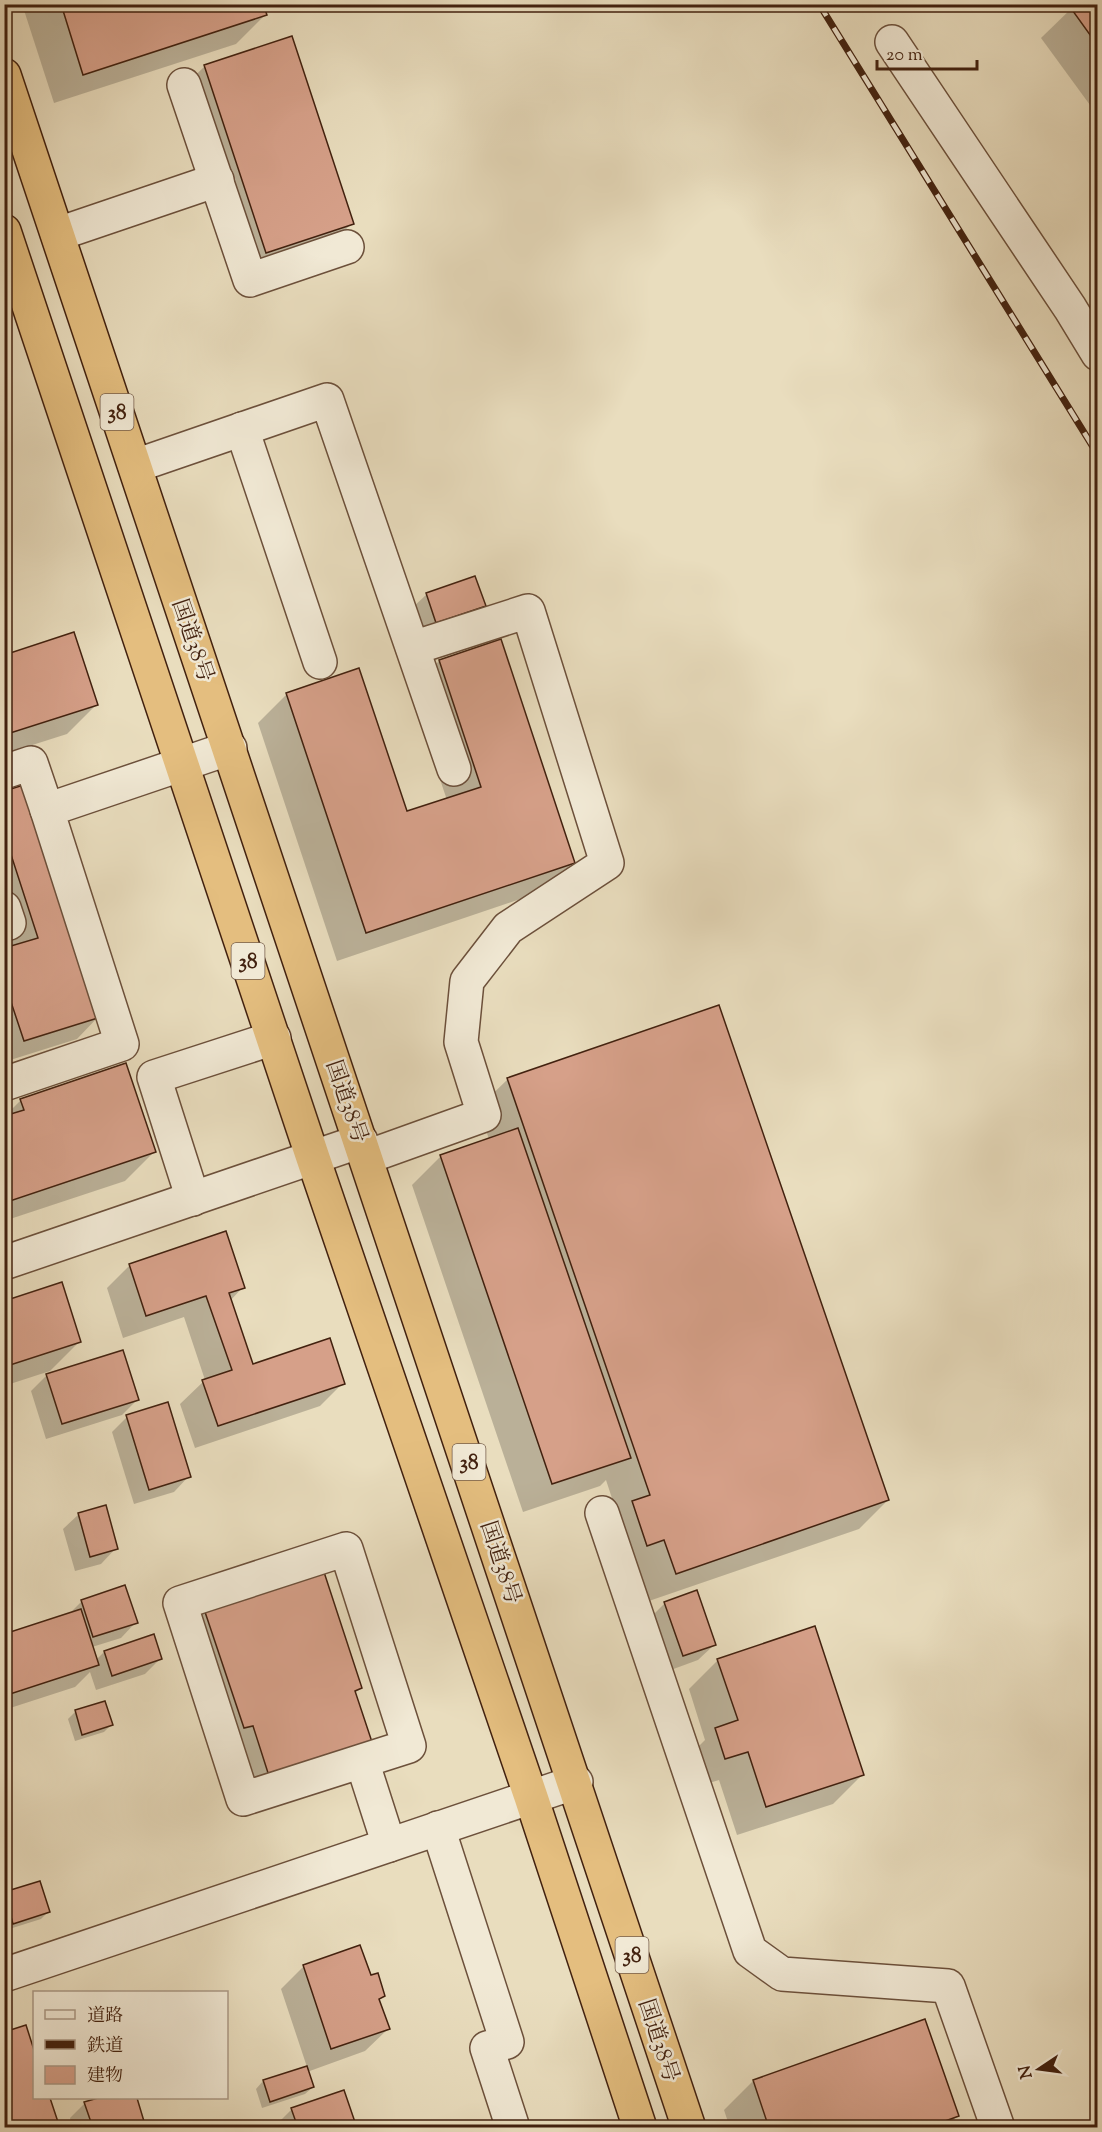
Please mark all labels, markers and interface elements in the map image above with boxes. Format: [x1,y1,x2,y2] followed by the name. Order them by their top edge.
[877,33,978,71] scale bar
[886,43,923,69] text: 20 m
[100,394,134,430] road number: 38
[162,595,220,687] street label: 国道38号
[232,943,264,979] road number: 38
[316,1056,374,1148] street label: 国道38号
[452,1444,486,1480] road number: 38
[471,1517,528,1609] street label: 国道38号
[616,1937,648,1973] road number: 38
[33,1991,228,2099] legend
[629,1995,686,2087] street label: 国道38号
[87,2004,123,2030] text: 道路
[87,2034,123,2060] text: 鉄道
[1009,2039,1069,2099] north arrow
[1014,2063,1039,2081] text: N
[87,2064,123,2090] text: 建物

